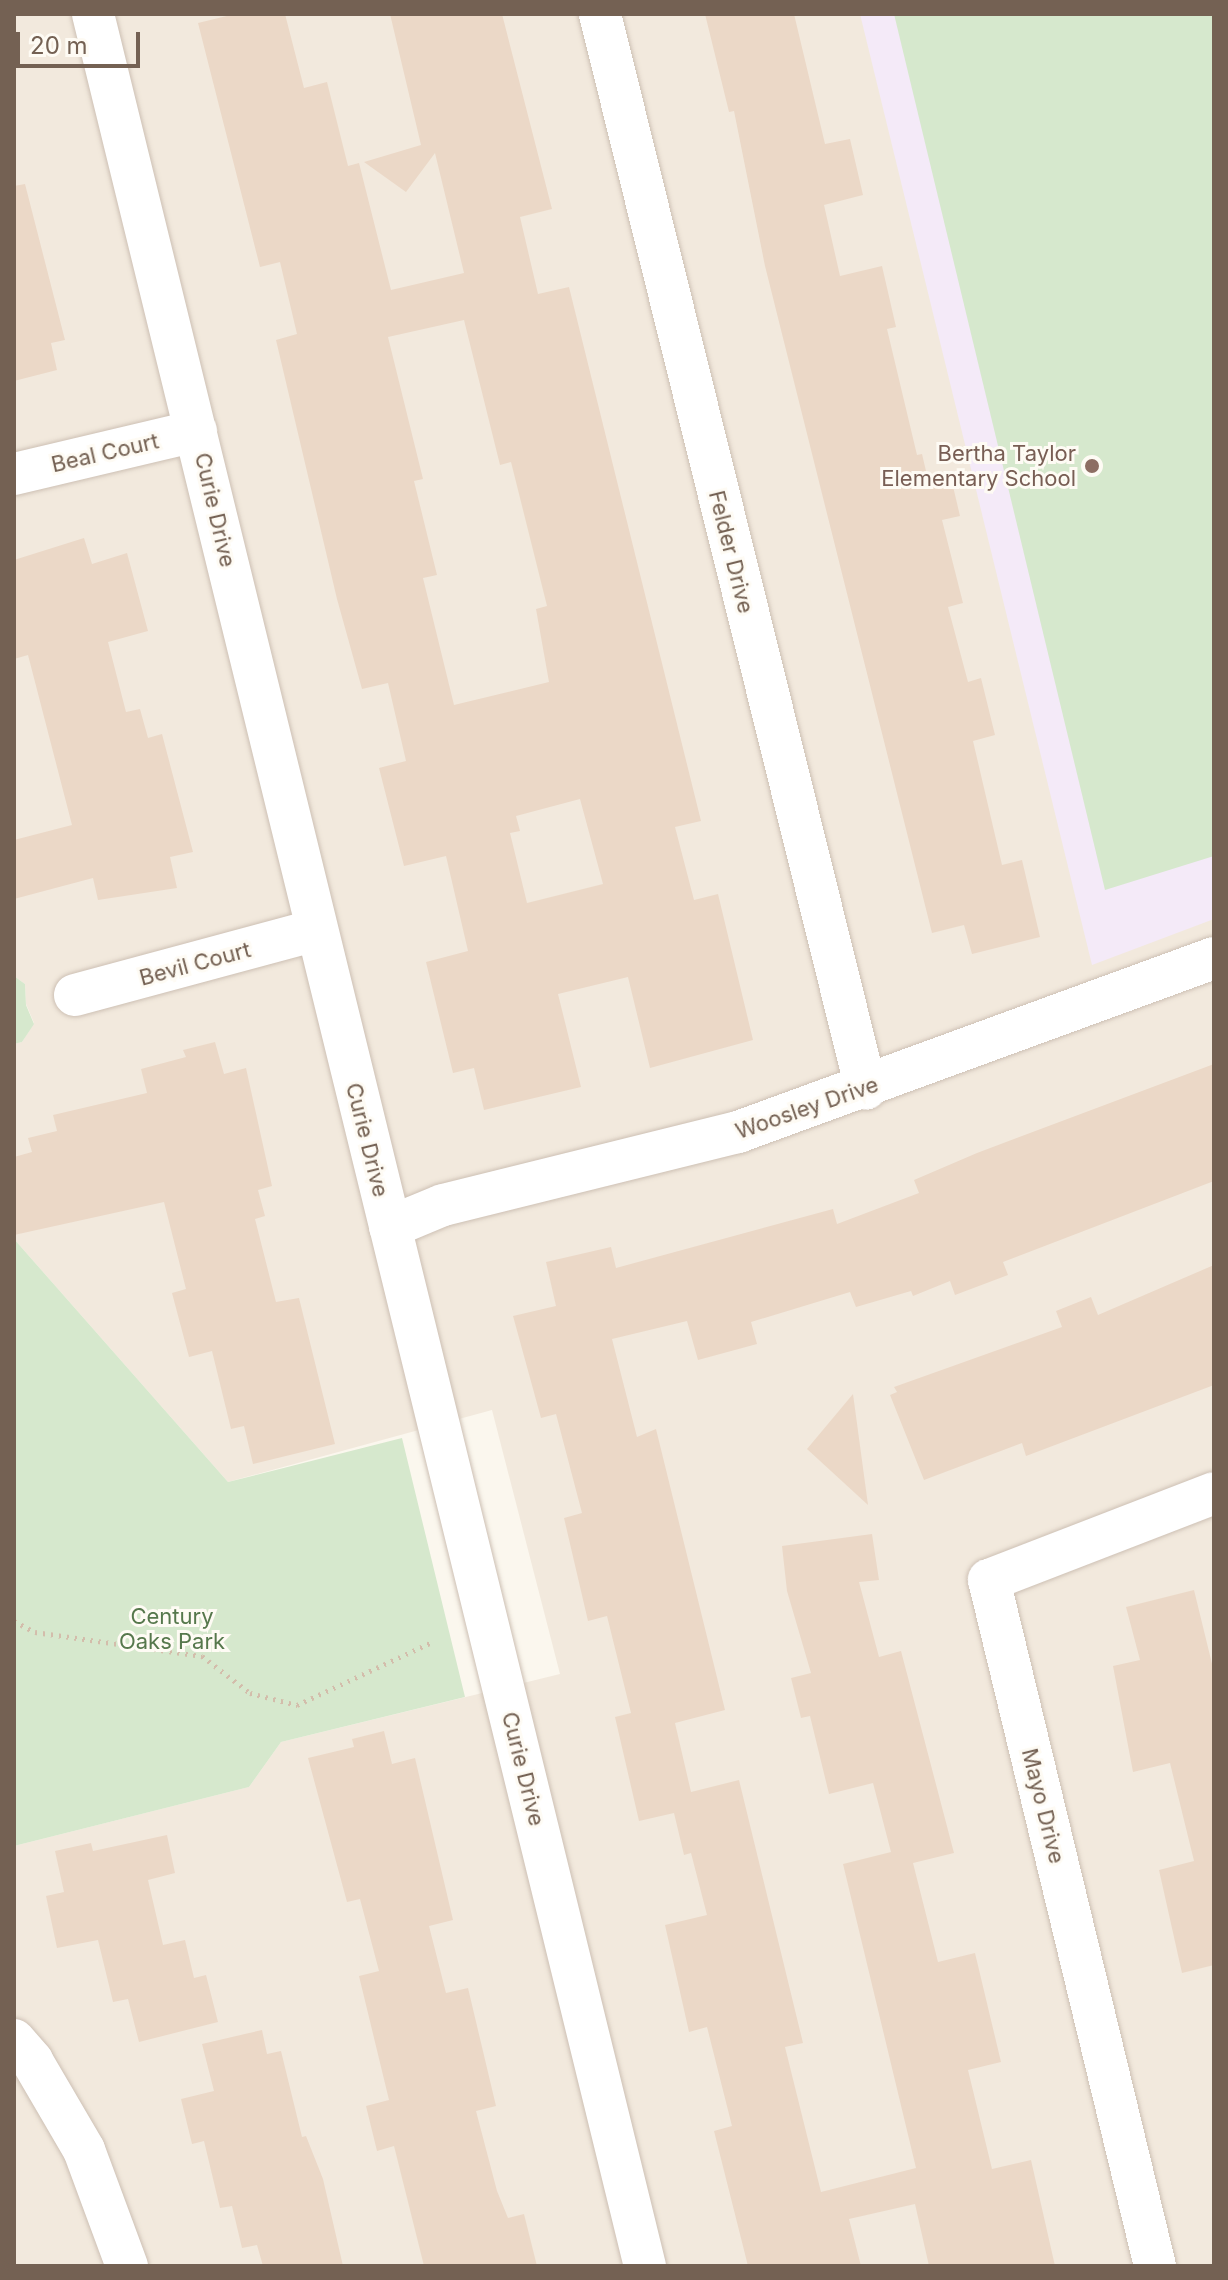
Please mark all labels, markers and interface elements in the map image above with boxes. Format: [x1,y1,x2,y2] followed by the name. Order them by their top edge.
[20,16,144,66] scale bar
[30,31,88,60] text: 20 m
[49,428,161,478] street label: Beal Court
[881,440,1076,492] place label: Bertha Taylor Elementary School
[189,450,241,570] street label: Curie Drive
[1083,457,1101,475] marker: Bertha Taylor Elementary School
[703,488,759,616] street label: Felder Drive
[136,936,254,992] street label: Bevil Court
[732,1071,882,1145] street label: Woosley Drive
[340,1080,394,1200] street label: Curie Drive
[119,1603,225,1654] park label: Century Oaks Park
[496,1709,550,1829] street label: Curie Drive
[1016,1746,1070,1866] street label: Mayo Drive

